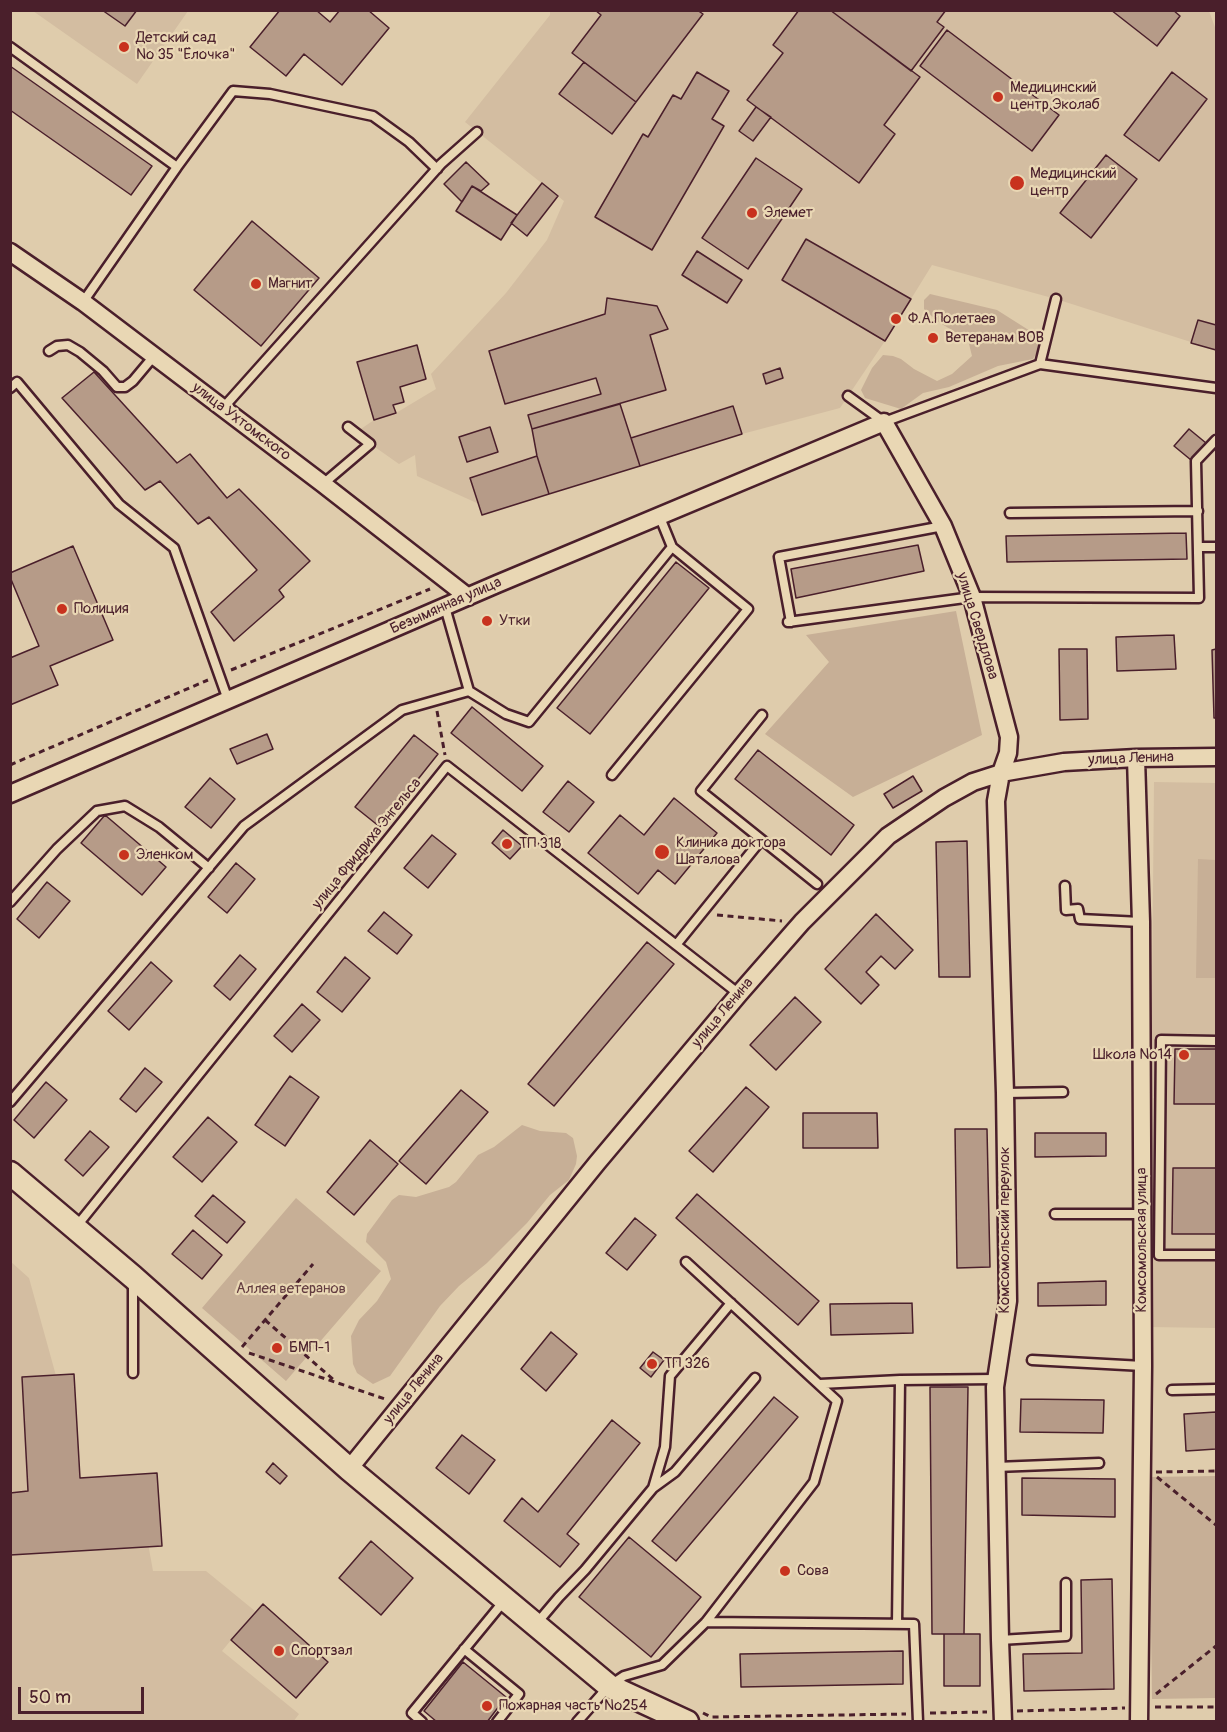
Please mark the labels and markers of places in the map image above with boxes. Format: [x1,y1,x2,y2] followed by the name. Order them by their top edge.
[136,29,235,64] place label: Детский сад № 35 "Ёлочка"
[117,40,131,54] marker: Детский сад № 35 "Ёлочка"
[1010,79,1100,114] place label: Медицинский центр Эколаб
[991,90,1005,104] marker: Медицинский центр Эколаб
[1030,165,1117,200] place label: Медицинский центр
[1008,174,1026,192] marker: Медицинский центр
[764,204,813,222] place label: Элемет
[745,206,759,220] marker: Элемет
[268,275,313,293] place label: Магнит
[249,277,263,291] marker: Магнит
[908,310,996,328] place label: Ф.А.Полетаев
[889,312,903,326] marker: Ф.А.Полетаев
[945,329,1044,347] place label: Ветеранам ВОВ
[926,331,940,345] marker: Ветеранам ВОВ
[74,600,129,618] place label: Полиция
[55,602,69,616] marker: Полиция
[499,612,530,630] place label: Утки
[480,614,494,628] marker: Утки
[676,834,786,869] place label: Клиника доктора Шаталова
[519,835,561,853] place label: ТП 318
[500,837,514,851] marker: ТП 318
[653,843,671,861] marker: Клиника доктора Шаталова
[136,846,193,864] place label: Эленком
[117,848,131,862] marker: Эленком
[1093,1046,1172,1064] place label: Школа №14
[1177,1048,1191,1062] marker: Школа №14
[289,1339,330,1357] place label: БМП-1
[270,1341,284,1355] marker: БМП-1
[664,1355,710,1373] place label: ТП 326
[645,1357,659,1371] marker: ТП 326
[797,1562,829,1580] place label: Сова
[778,1564,792,1578] marker: Сова
[291,1642,353,1660] place label: Спортзал
[272,1644,286,1658] marker: Спортзал
[499,1697,647,1715] place label: Пожарная часть №254
[480,1699,494,1713] marker: Пожарная часть №254

